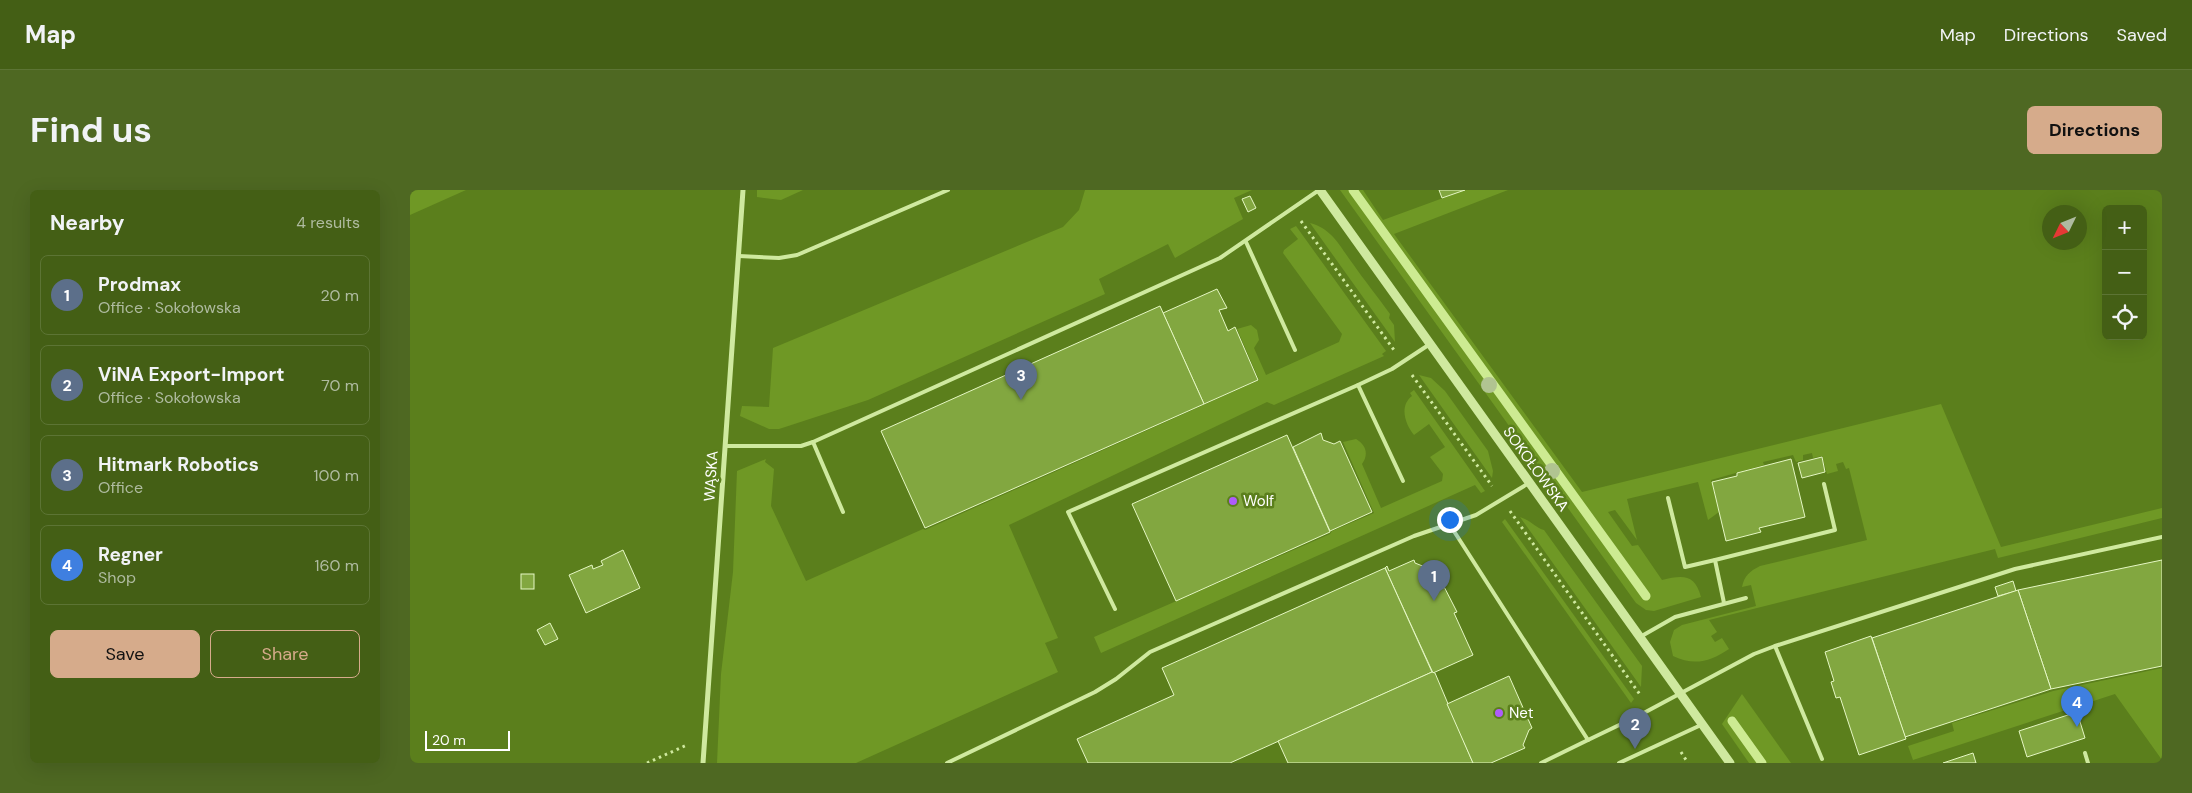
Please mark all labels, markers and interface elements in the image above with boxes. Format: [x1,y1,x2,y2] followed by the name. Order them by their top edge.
[25,19,76,50] text: Map
[1940,23,1976,47] text: Map
[2004,23,2089,47] text: Directions
[2117,23,2167,47] text: Saved
[2027,106,2162,154] button: Directions
[30,107,152,153] text: Find us
[2042,205,2087,250] north arrow
[2102,205,2147,340] map controls
[2102,205,2147,250] button: +
[50,209,124,237] text: Nearby
[296,212,360,233] text: 4 results
[2102,250,2147,295] button: −
[98,272,181,297] text: Prodmax
[64,285,70,306] text: 1
[320,285,359,306] text: 20 m
[2102,295,2147,340] button: locate
[98,297,241,318] text: Office · Sokołowska
[1005,359,1037,400] pin: 3
[98,362,284,387] text: ViNA Export-Import
[62,375,72,396] text: 2
[321,375,359,396] text: 70 m
[98,387,241,408] text: Office · Sokołowska
[1498,423,1574,515] street label: SOKOŁOWSKA
[699,450,723,502] street label: WĄSKA
[98,452,259,477] text: Hitmark Robotics
[62,465,72,486] text: 3
[314,465,359,486] text: 100 m
[98,477,143,498] text: Office
[1243,491,1274,511] place label: Wolf
[1227,495,1239,507] marker: Wolf
[1437,507,1463,533] your location
[98,542,163,567] text: Regner
[62,555,72,576] text: 4
[315,555,359,576] text: 160 m
[1418,560,1450,601] pin: 1
[98,567,136,588] text: Shop
[50,630,200,678] button: Save
[210,630,360,678] button: Share
[2061,686,2093,727] pin: 4
[1509,703,1534,723] place label: Net
[1493,707,1505,719] marker: Net
[1619,708,1651,749] pin: 2
[425,728,510,751] scale bar
[432,731,466,749] text: 20 m

